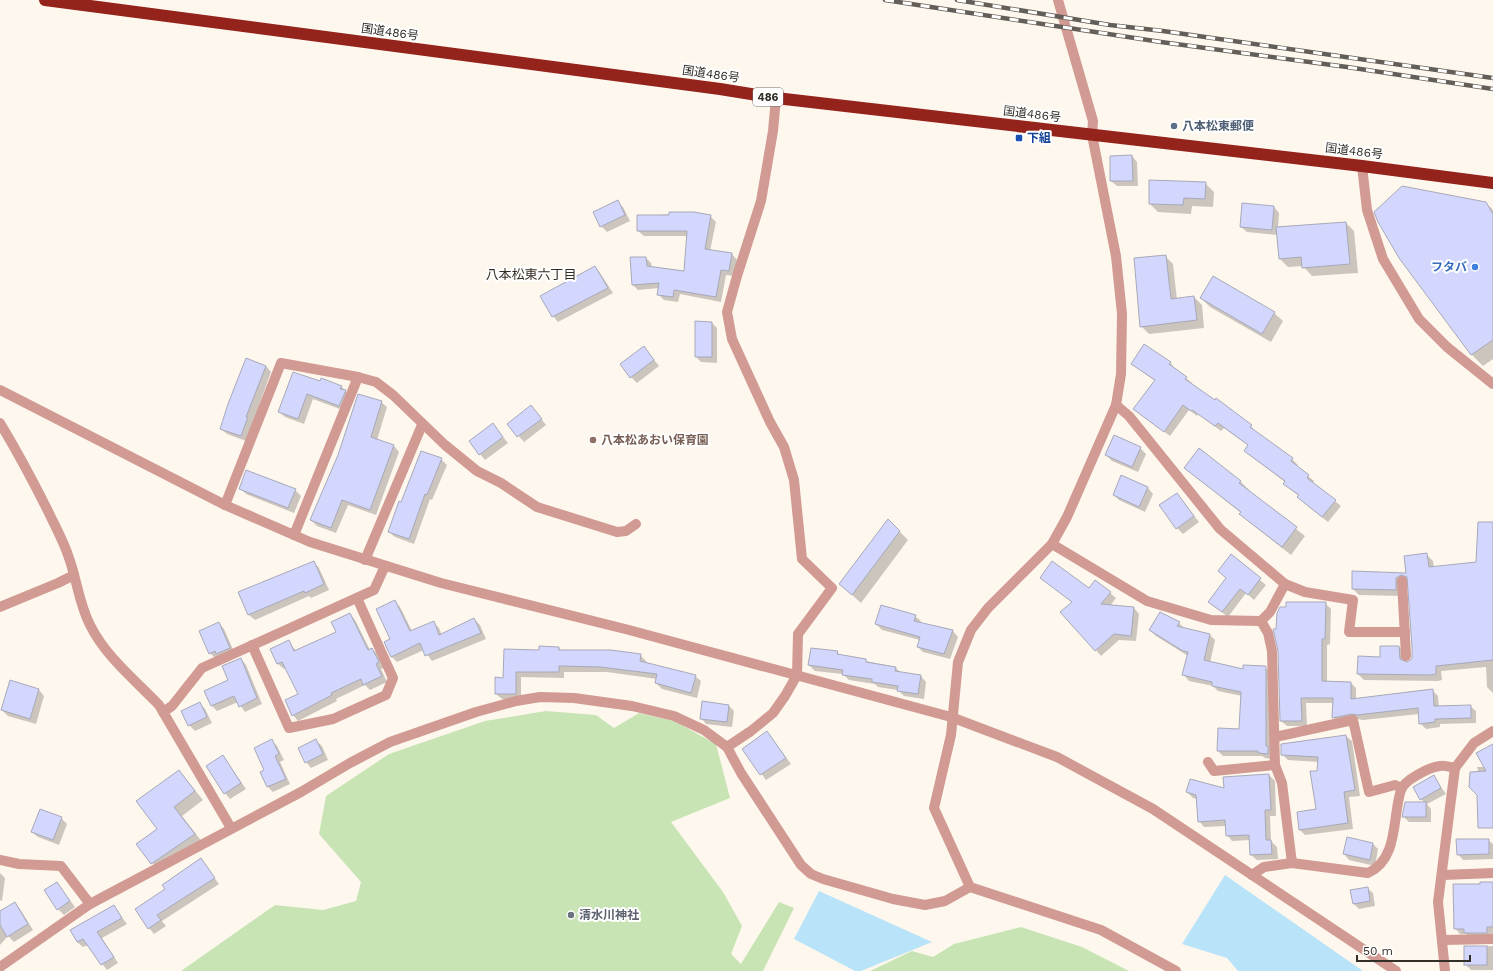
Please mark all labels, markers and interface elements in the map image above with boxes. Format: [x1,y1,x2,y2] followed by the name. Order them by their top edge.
[360,21,420,43] street label: 国道486号
[681,63,741,85] street label: 国道486号
[753,88,783,106] road number: 486
[1002,104,1062,124] street label: 国道486号
[1182,119,1254,133] place label: 八本松東郵便
[1169,121,1179,131] marker: 八本松東郵便
[1027,131,1051,145] place label: 下組
[1014,133,1024,143] marker: 下組
[1324,141,1384,161] street label: 国道486号
[1431,260,1467,274] place label: フタバ
[1470,262,1480,272] marker: フタバ
[485,267,577,282] district label: 八本松東六丁目
[601,433,709,447] place label: 八本松あおい保育園
[588,435,598,445] marker: 八本松あおい保育園
[579,908,639,922] place label: 清水川神社
[566,910,576,920] marker: 清水川神社
[1357,937,1470,963] scale bar
[1363,944,1393,958] text: 50 m

